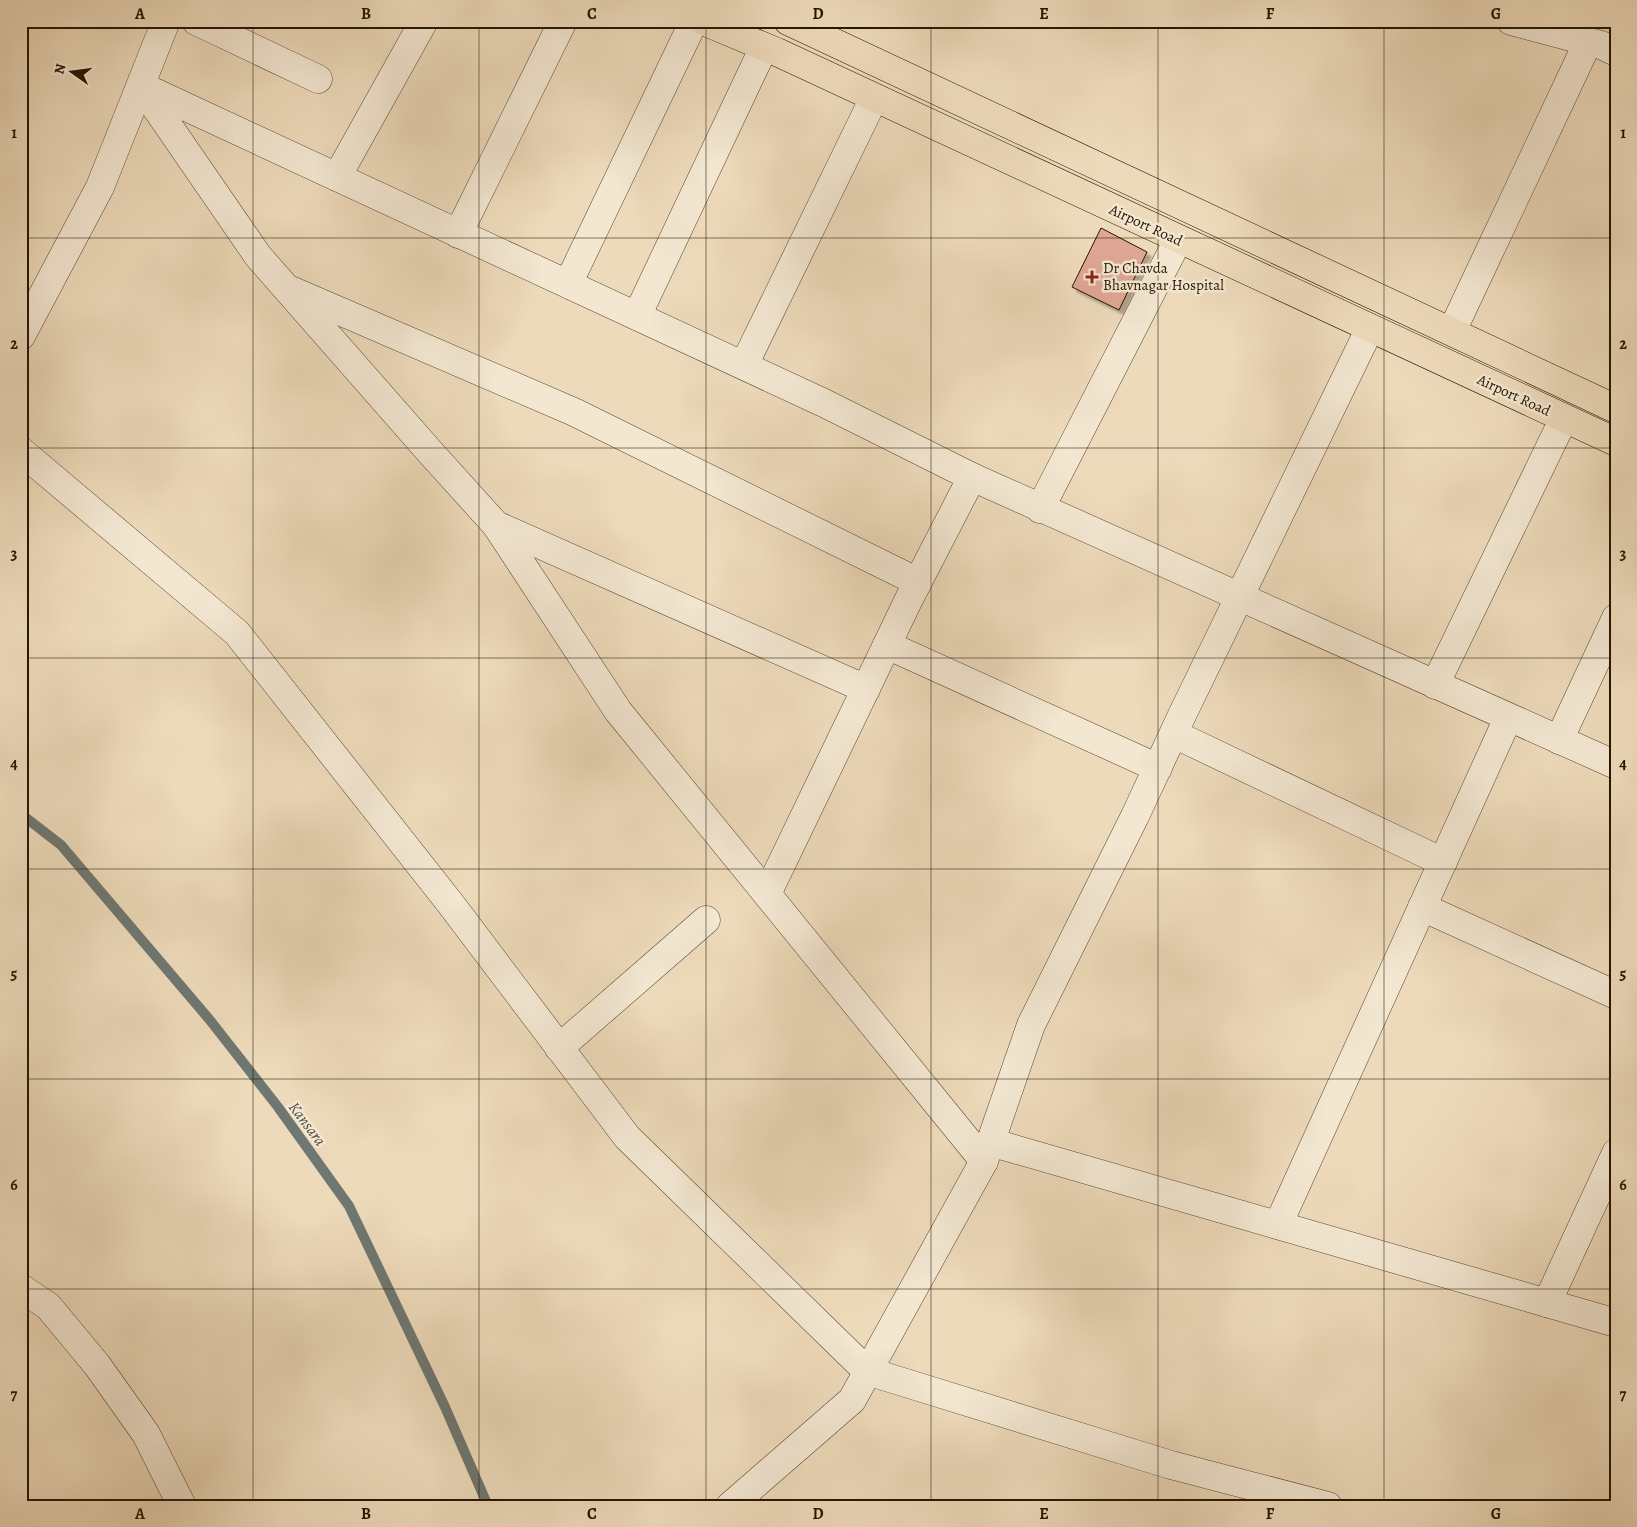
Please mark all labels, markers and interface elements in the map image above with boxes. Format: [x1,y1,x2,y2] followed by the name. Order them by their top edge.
[134,3,146,25] text: A
[361,3,371,25] text: B
[587,3,597,25] text: C
[812,3,824,25] text: D
[1039,3,1049,25] text: E
[1266,3,1275,25] text: F
[1491,3,1501,25] text: G
[48,48,98,98] north arrow
[49,62,70,76] text: N
[11,122,17,144] text: 1
[1620,122,1626,144] text: 1
[1105,199,1187,251] street label: Airport Road
[1103,258,1224,295] place label: Dr Chavda Bhavnagar Hospital
[1085,270,1099,284] marker: Dr Chavda Bhavnagar Hospital
[10,333,18,355] text: 2
[1619,333,1627,355] text: 2
[1473,369,1555,421] street label: Airport Road
[11,543,18,565] text: 3
[1620,543,1627,565] text: 3
[10,753,18,775] text: 4
[1619,753,1627,775] text: 4
[11,963,18,985] text: 5
[1620,963,1627,985] text: 5
[283,1097,331,1151] water label: Kansara
[10,1174,18,1196] text: 6
[1619,1174,1627,1196] text: 6
[11,1384,18,1406] text: 7
[1620,1384,1627,1406] text: 7
[134,1503,146,1525] text: A
[361,1503,371,1525] text: B
[587,1503,597,1525] text: C
[812,1503,824,1525] text: D
[1039,1503,1049,1525] text: E
[1266,1503,1275,1525] text: F
[1491,1503,1501,1525] text: G

